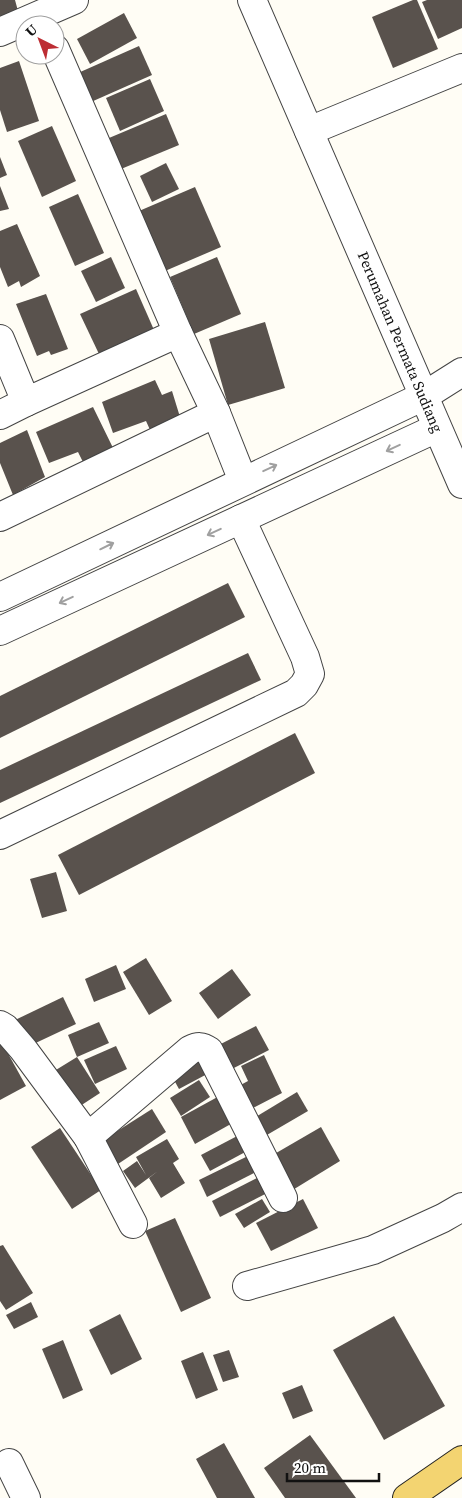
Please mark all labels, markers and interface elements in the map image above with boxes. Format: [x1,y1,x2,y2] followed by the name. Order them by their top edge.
[15,15,65,65] north arrow
[21,19,42,41] text: U
[353,248,448,436] street label: Perumahan Permata Sudiang
[386,444,401,454] one-way arrow
[262,463,277,473] one-way arrow
[207,528,222,537] one-way arrow
[99,540,114,550] one-way arrow
[59,596,74,606] one-way arrow
[287,1450,380,1482] scale bar
[294,1457,326,1478] text: 20 m

